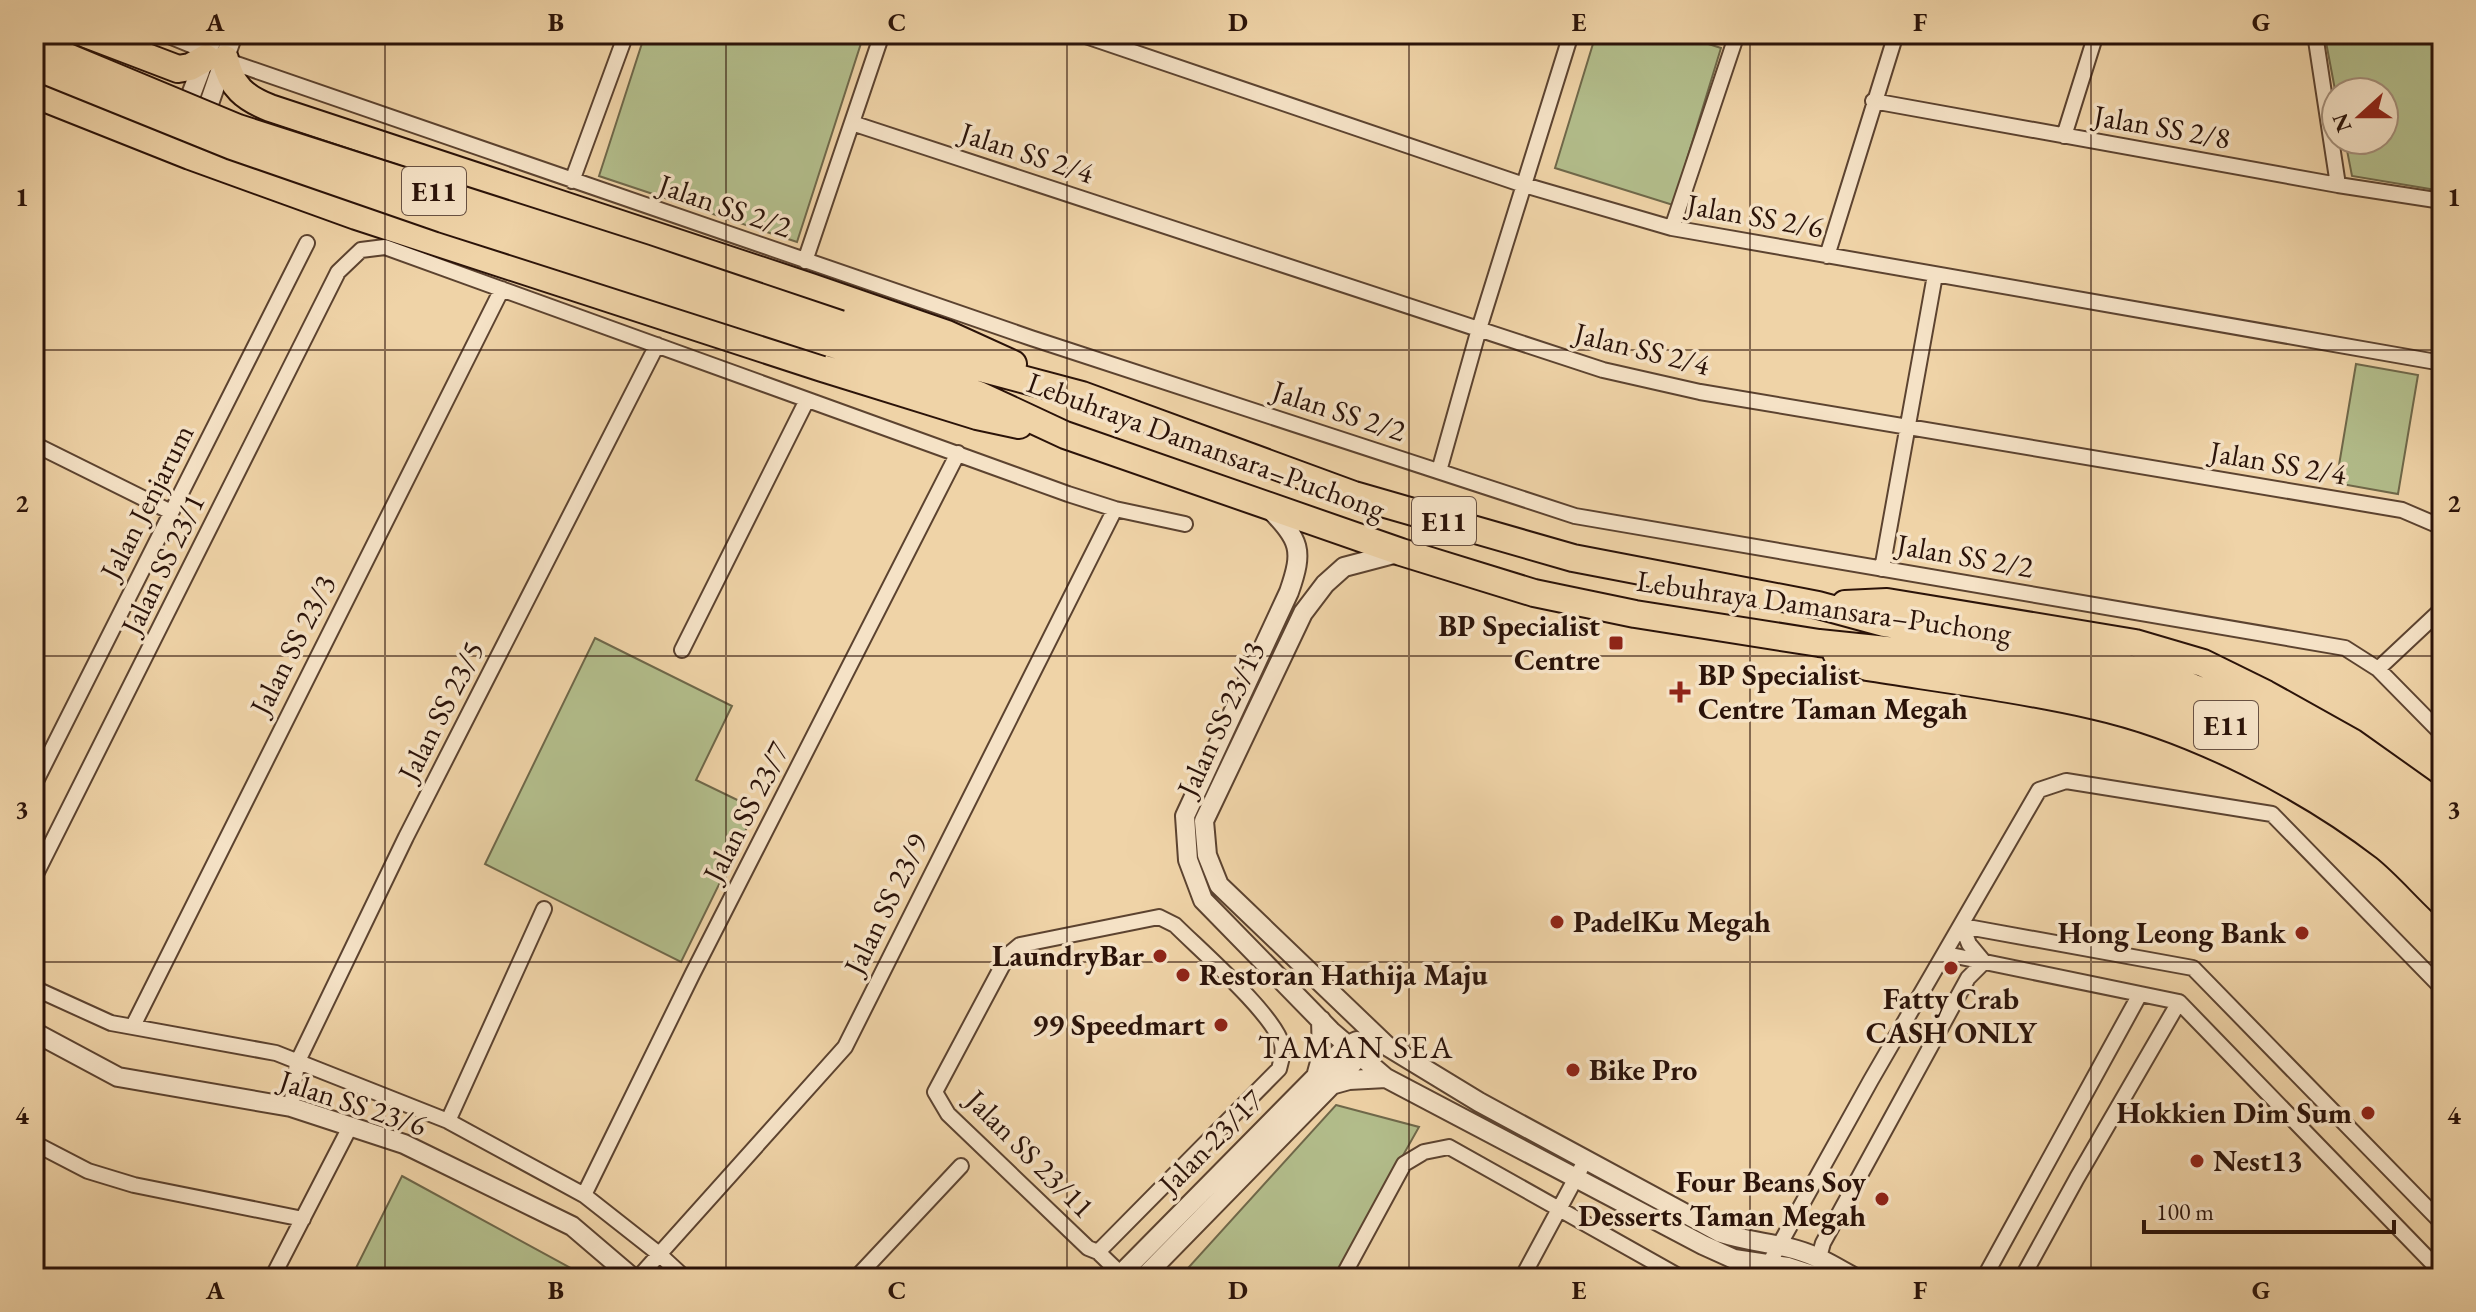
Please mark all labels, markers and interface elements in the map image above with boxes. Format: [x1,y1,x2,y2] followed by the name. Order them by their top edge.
[205,5,225,39] text: A
[548,5,564,39] text: B
[888,5,906,39] text: C
[1228,5,1248,39] text: D
[1572,5,1587,39] text: E
[1913,5,1927,39] text: F
[2252,5,2271,39] text: G
[2320,76,2400,156] north arrow
[2088,95,2233,158] street label: Jalan SS 2/8
[2325,109,2359,136] text: N
[953,112,1099,193] street label: Jalan SS 2/4
[651,164,797,247] street label: Jalan SS 2/2
[402,167,466,215] road number: E11
[15,180,29,214] text: 1
[2447,180,2461,214] text: 1
[1681,184,1826,247] street label: Jalan SS 2/6
[1568,312,1714,384] street label: Jalan SS 2/4
[1022,363,1391,529] street label: Lebuhraya Damansara–Puchong
[1265,370,1411,451] street label: Jalan SS 2/2
[89,418,202,589] street label: Jalan Jenjarum
[2204,431,2350,494] street label: Jalan SS 2/4
[15,486,29,520] text: 2
[2447,486,2461,520] text: 2
[110,487,213,643] street label: Jalan SS 23/1
[1412,497,1476,545] road number: E11
[1891,524,2037,587] street label: Jalan SS 2/2
[1634,561,2015,652] street label: Lebuhraya Damansara–Puchong
[239,568,344,724] street label: Jalan SS 23/3
[1438,606,1601,679] place label: BP Specialist Centre
[387,634,492,790] street label: Jalan SS 23/5
[1607,634,1625,652] marker: BP Specialist Centre
[1166,635,1273,805] street label: Jalan SS 23/13
[1698,655,1968,728] place label: BP Specialist Centre Taman Megah
[1669,681,1691,703] marker: BP Specialist Centre Taman Megah
[2194,701,2258,749] road number: E11
[692,735,798,891] street label: Jalan SS 23/7
[15,792,29,826] text: 3
[2447,792,2461,826] text: 3
[833,827,936,983] street label: Jalan SS 23/9
[1573,902,1771,941] place label: PadelKu Megah
[1548,913,1566,931] marker: PadelKu Megah
[2058,913,2287,952] place label: Hong Leong Bank
[2293,924,2311,942] marker: Hong Leong Bank
[992,936,1145,975] place label: LaundryBar
[1151,947,1169,965] marker: LaundryBar
[1199,955,1488,994] place label: Restoran Hathija Maju
[1942,959,1960,977] marker: Fatty Crab CASH ONLY
[1174,966,1192,984] marker: Restoran Hathija Maju
[1866,979,2038,1052] place label: Fatty Crab CASH ONLY
[1032,1005,1206,1044] place label: 99 Speedmart
[1212,1016,1230,1034] marker: 99 Speedmart
[1258,1026,1454,1068] district label: TAMAN SEA
[1589,1050,1697,1089] place label: Bike Pro
[272,1060,432,1145] street label: Jalan SS 23/6
[1564,1061,1582,1079] marker: Bike Pro
[956,1079,1103,1226] street label: Jalan SS 23/11
[1148,1080,1272,1204] street label: Jalan 23/17
[2116,1093,2352,1132] place label: Hokkien Dim Sum
[15,1098,29,1132] text: 4
[2447,1098,2461,1132] text: 4
[2359,1104,2377,1122] marker: Hokkien Dim Sum
[2213,1141,2303,1180] place label: Nest13
[2188,1152,2206,1170] marker: Nest13
[1578,1162,1867,1235] place label: Four Beans Soy Desserts Taman Megah
[2144,1184,2394,1234] scale bar
[1873,1190,1891,1208] marker: Four Beans Soy Desserts Taman Megah
[2156,1196,2214,1227] text: 100 m
[205,1273,225,1307] text: A
[548,1273,564,1307] text: B
[888,1273,906,1307] text: C
[1228,1273,1248,1307] text: D
[1572,1273,1587,1307] text: E
[1913,1273,1927,1307] text: F
[2252,1273,2271,1307] text: G

